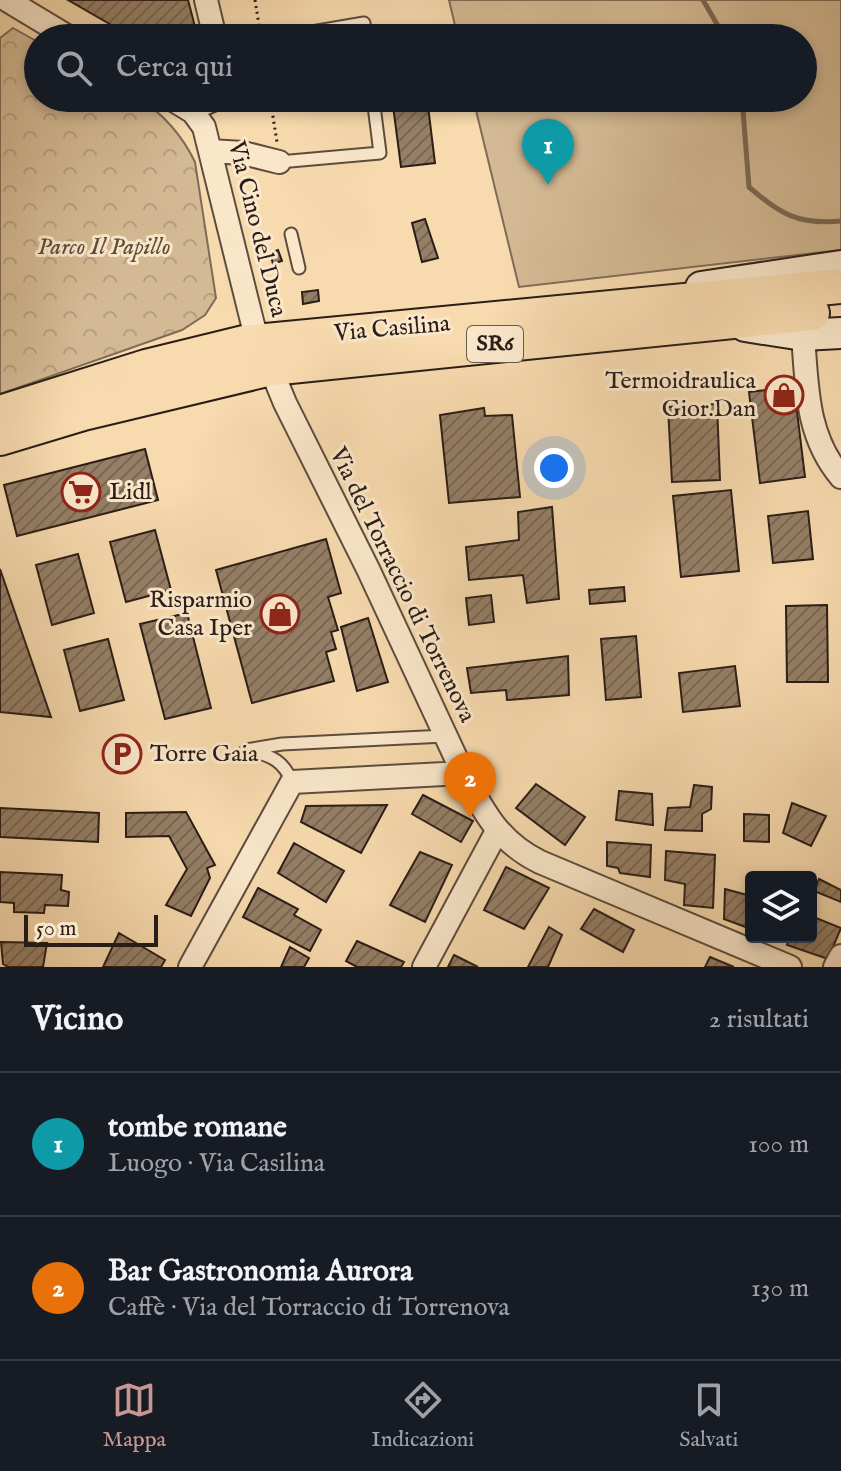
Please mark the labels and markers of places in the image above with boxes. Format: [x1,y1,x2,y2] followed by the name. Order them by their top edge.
[522,119,574,185] pin: 1
[605,366,757,425] place label: Termoidraulica Gior.Dan
[763,374,805,416] shop icon: Termoidraulica Gior.Dan
[60,471,102,513] supermarket icon: Lidl
[109,477,152,508] place label: Lidl
[149,585,252,644] place label: Risparmio Casa Iper
[259,593,301,635] shop icon: Risparmio Casa Iper
[101,733,143,775] parking icon: Torre Gaia
[150,739,259,770] place label: Torre Gaia
[444,752,496,818] pin: 2

